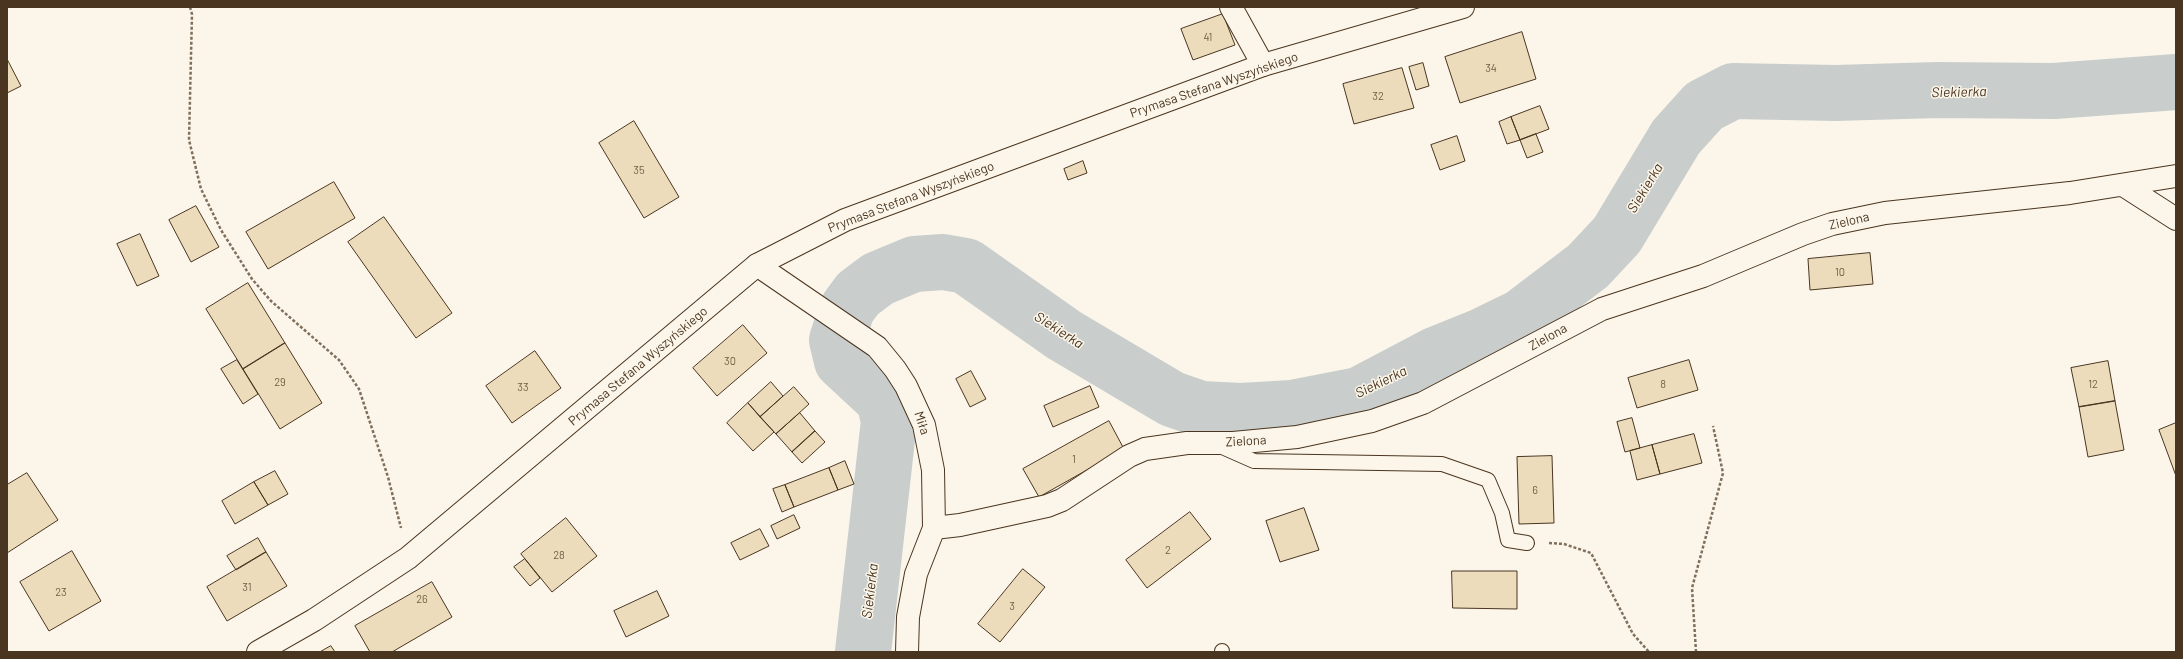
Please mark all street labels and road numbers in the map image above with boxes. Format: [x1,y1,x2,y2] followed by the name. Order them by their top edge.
[1128,49,1300,121] street label: Prymasa Stefana Wyszyńskiego
[826,158,996,236] street label: Prymasa Stefana Wyszyńskiego
[1827,209,1871,233] street label: Zielona
[565,303,711,429] street label: Prymasa Stefana Wyszyńskiego
[1526,320,1570,354] street label: Zielona
[911,409,933,437] street label: Miła
[1225,432,1267,450] street label: Zielona

